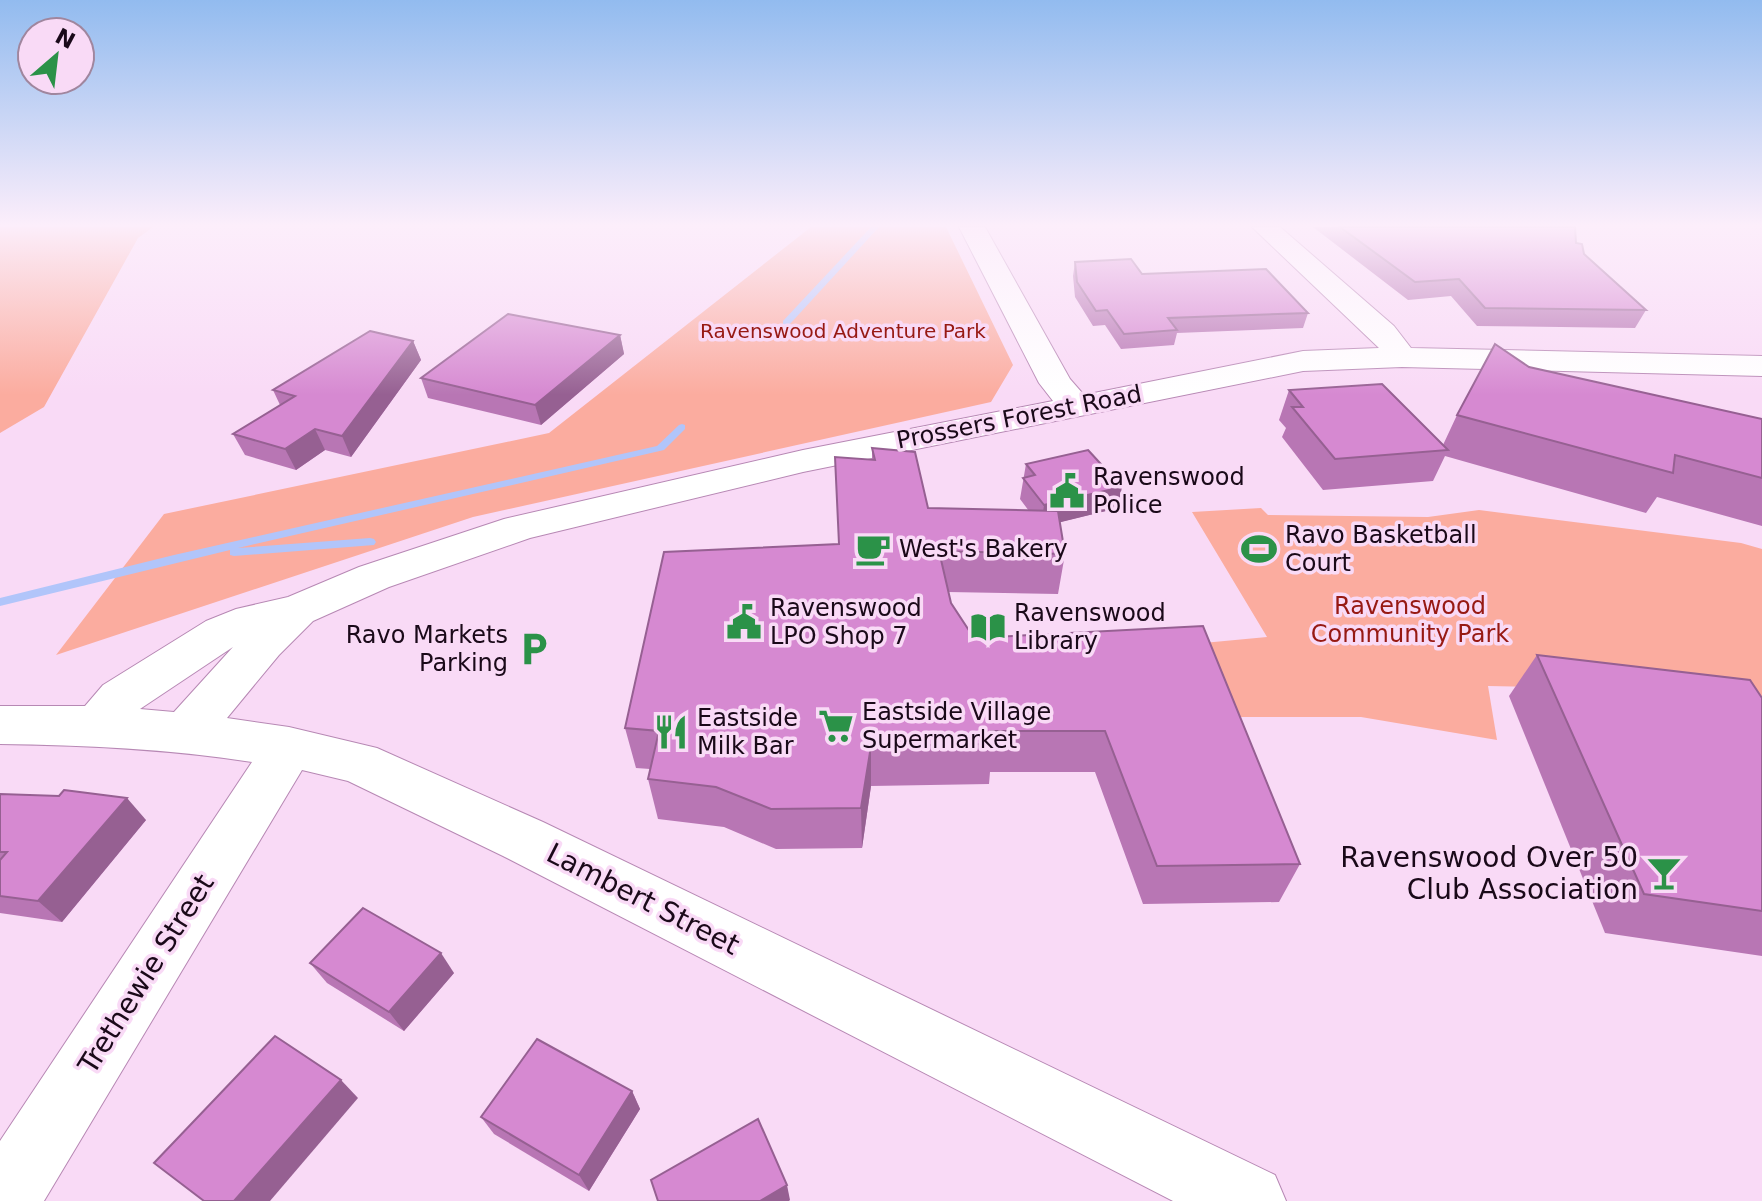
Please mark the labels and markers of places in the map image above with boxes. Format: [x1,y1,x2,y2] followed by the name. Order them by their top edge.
[1093,463,1245,519] place label: Ravenswood Police
[1048,472,1086,510] public building icon: Ravenswood Police
[1285,521,1477,577] place label: Ravo Basketball Court
[854,530,892,568] cafe icon: West's Bakery
[1240,530,1278,568] sports icon: Ravo Basketball Court
[899,535,1068,563] place label: West's Bakery
[770,594,922,650] place label: Ravenswood LPO Shop 7
[1014,599,1166,655] place label: Ravenswood Library
[725,603,763,641] public building icon: Ravenswood LPO Shop 7
[969,608,1007,646] library icon: Ravenswood Library
[346,621,508,677] place label: Ravo Markets Parking
[515,630,553,668] parking icon: Ravo Markets Parking
[862,698,1051,754] place label: Eastside Village Supermarket
[697,704,798,760] place label: Eastside Milk Bar
[817,707,855,745] supermarket icon: Eastside Village Supermarket
[652,713,690,751] restaurant icon: Eastside Milk Bar
[1340,841,1638,906] place label: Ravenswood Over 50 Club Association
[1645,854,1683,892] bar icon: Ravenswood Over 50 Club Association

